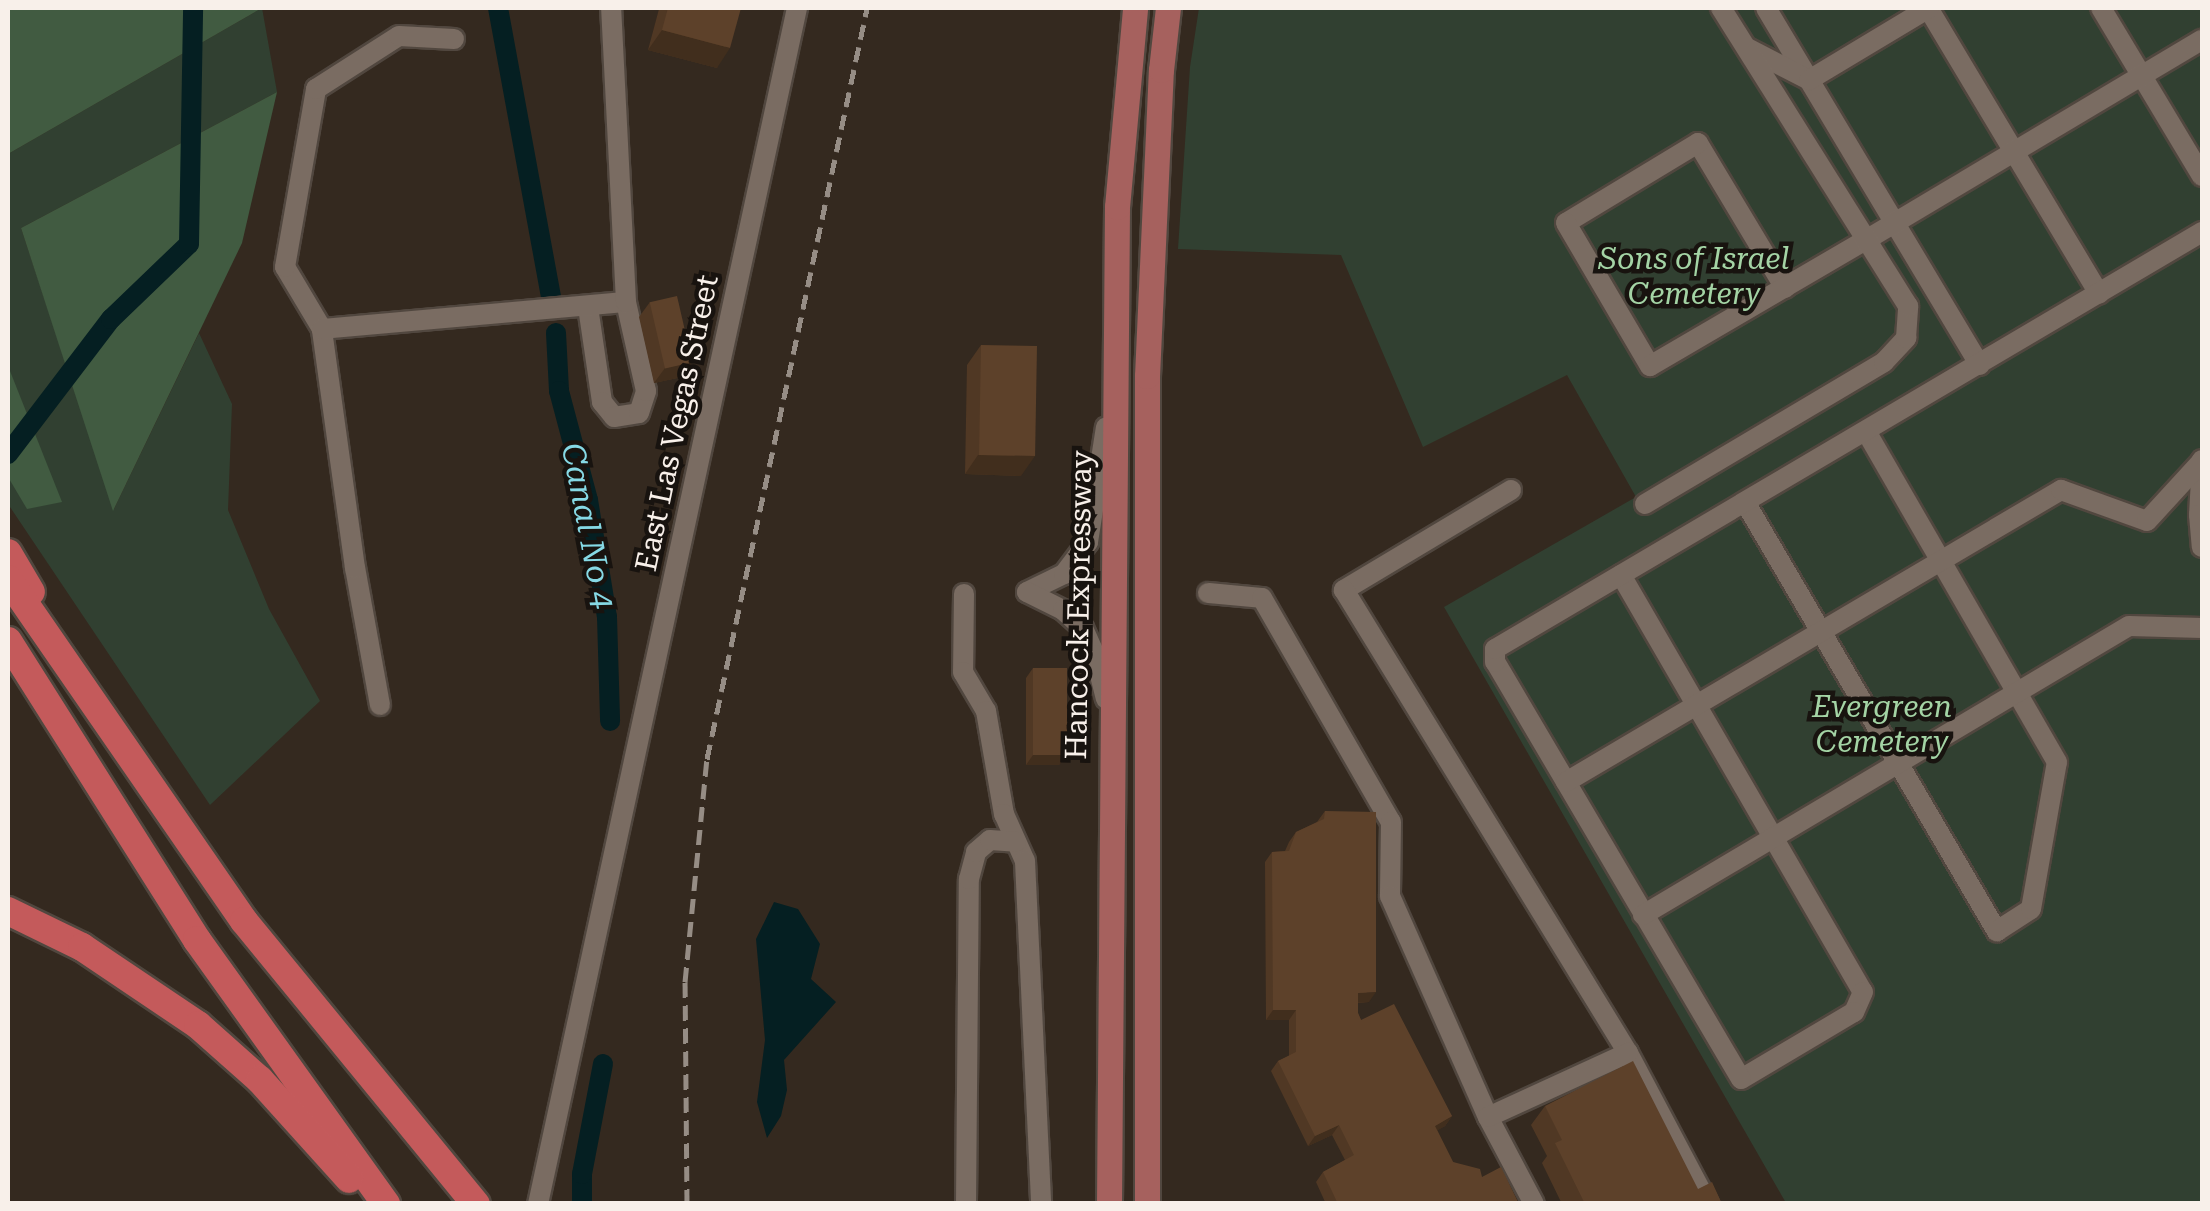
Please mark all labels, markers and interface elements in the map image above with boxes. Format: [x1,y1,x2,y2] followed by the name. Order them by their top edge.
[1599,241,1789,312] park label: Sons of Israel Cemetery
[628,272,726,574] street label: East Las Vegas Street
[553,440,623,612] water label: Canal No 4
[1058,450,1100,760] street label: Hancock Expressway
[1812,689,1952,760] park label: Evergreen Cemetery

